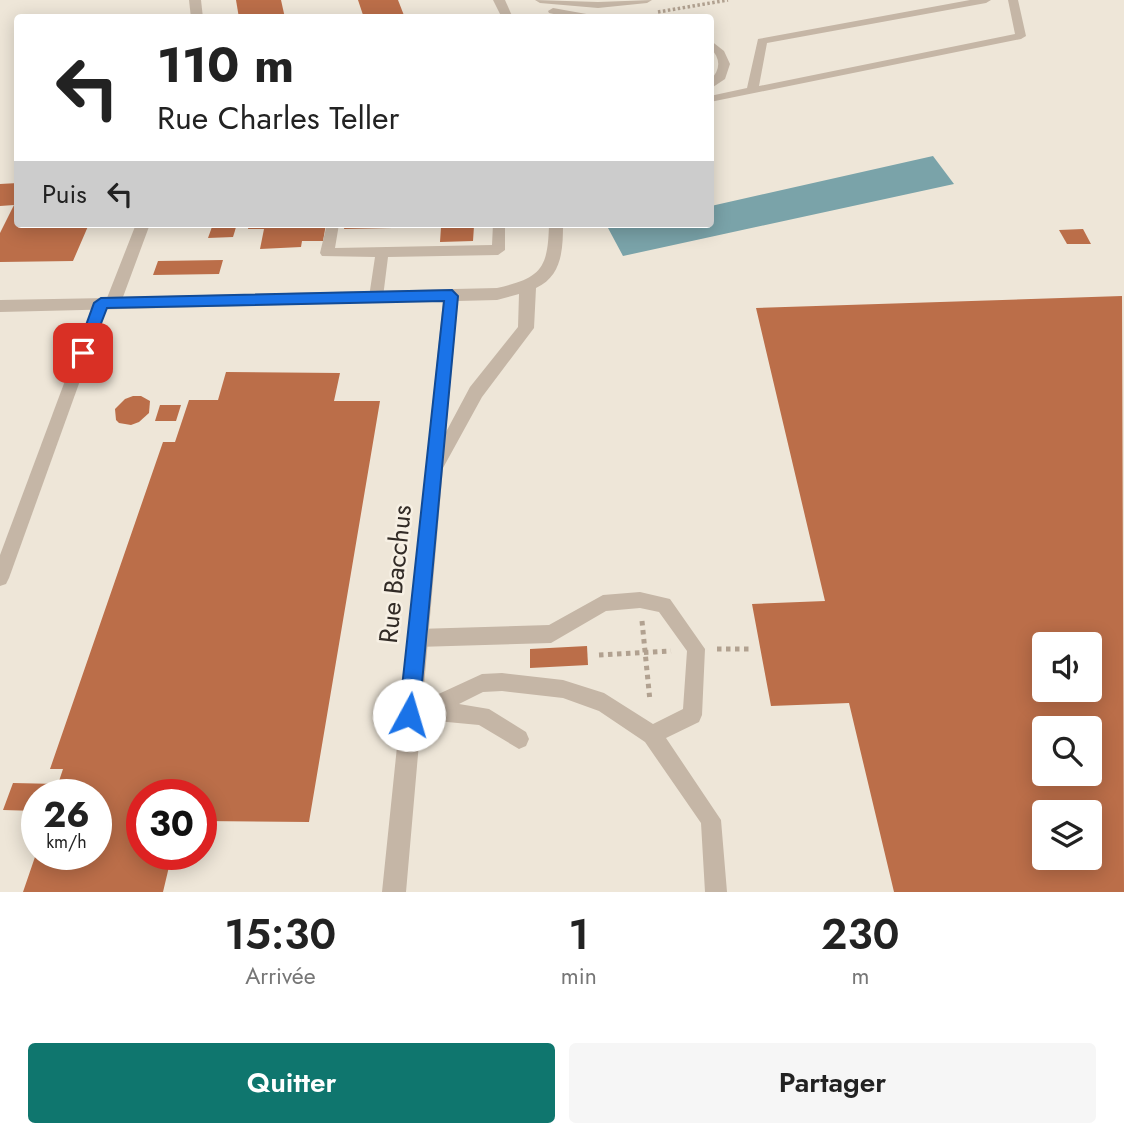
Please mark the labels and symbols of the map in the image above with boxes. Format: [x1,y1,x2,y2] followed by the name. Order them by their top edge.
[53,323,113,383] pin
[369,503,421,645] street label: Rue Bacchus
[372,678,446,752] position arrow
[126,779,217,870] speed limit sign: 30

